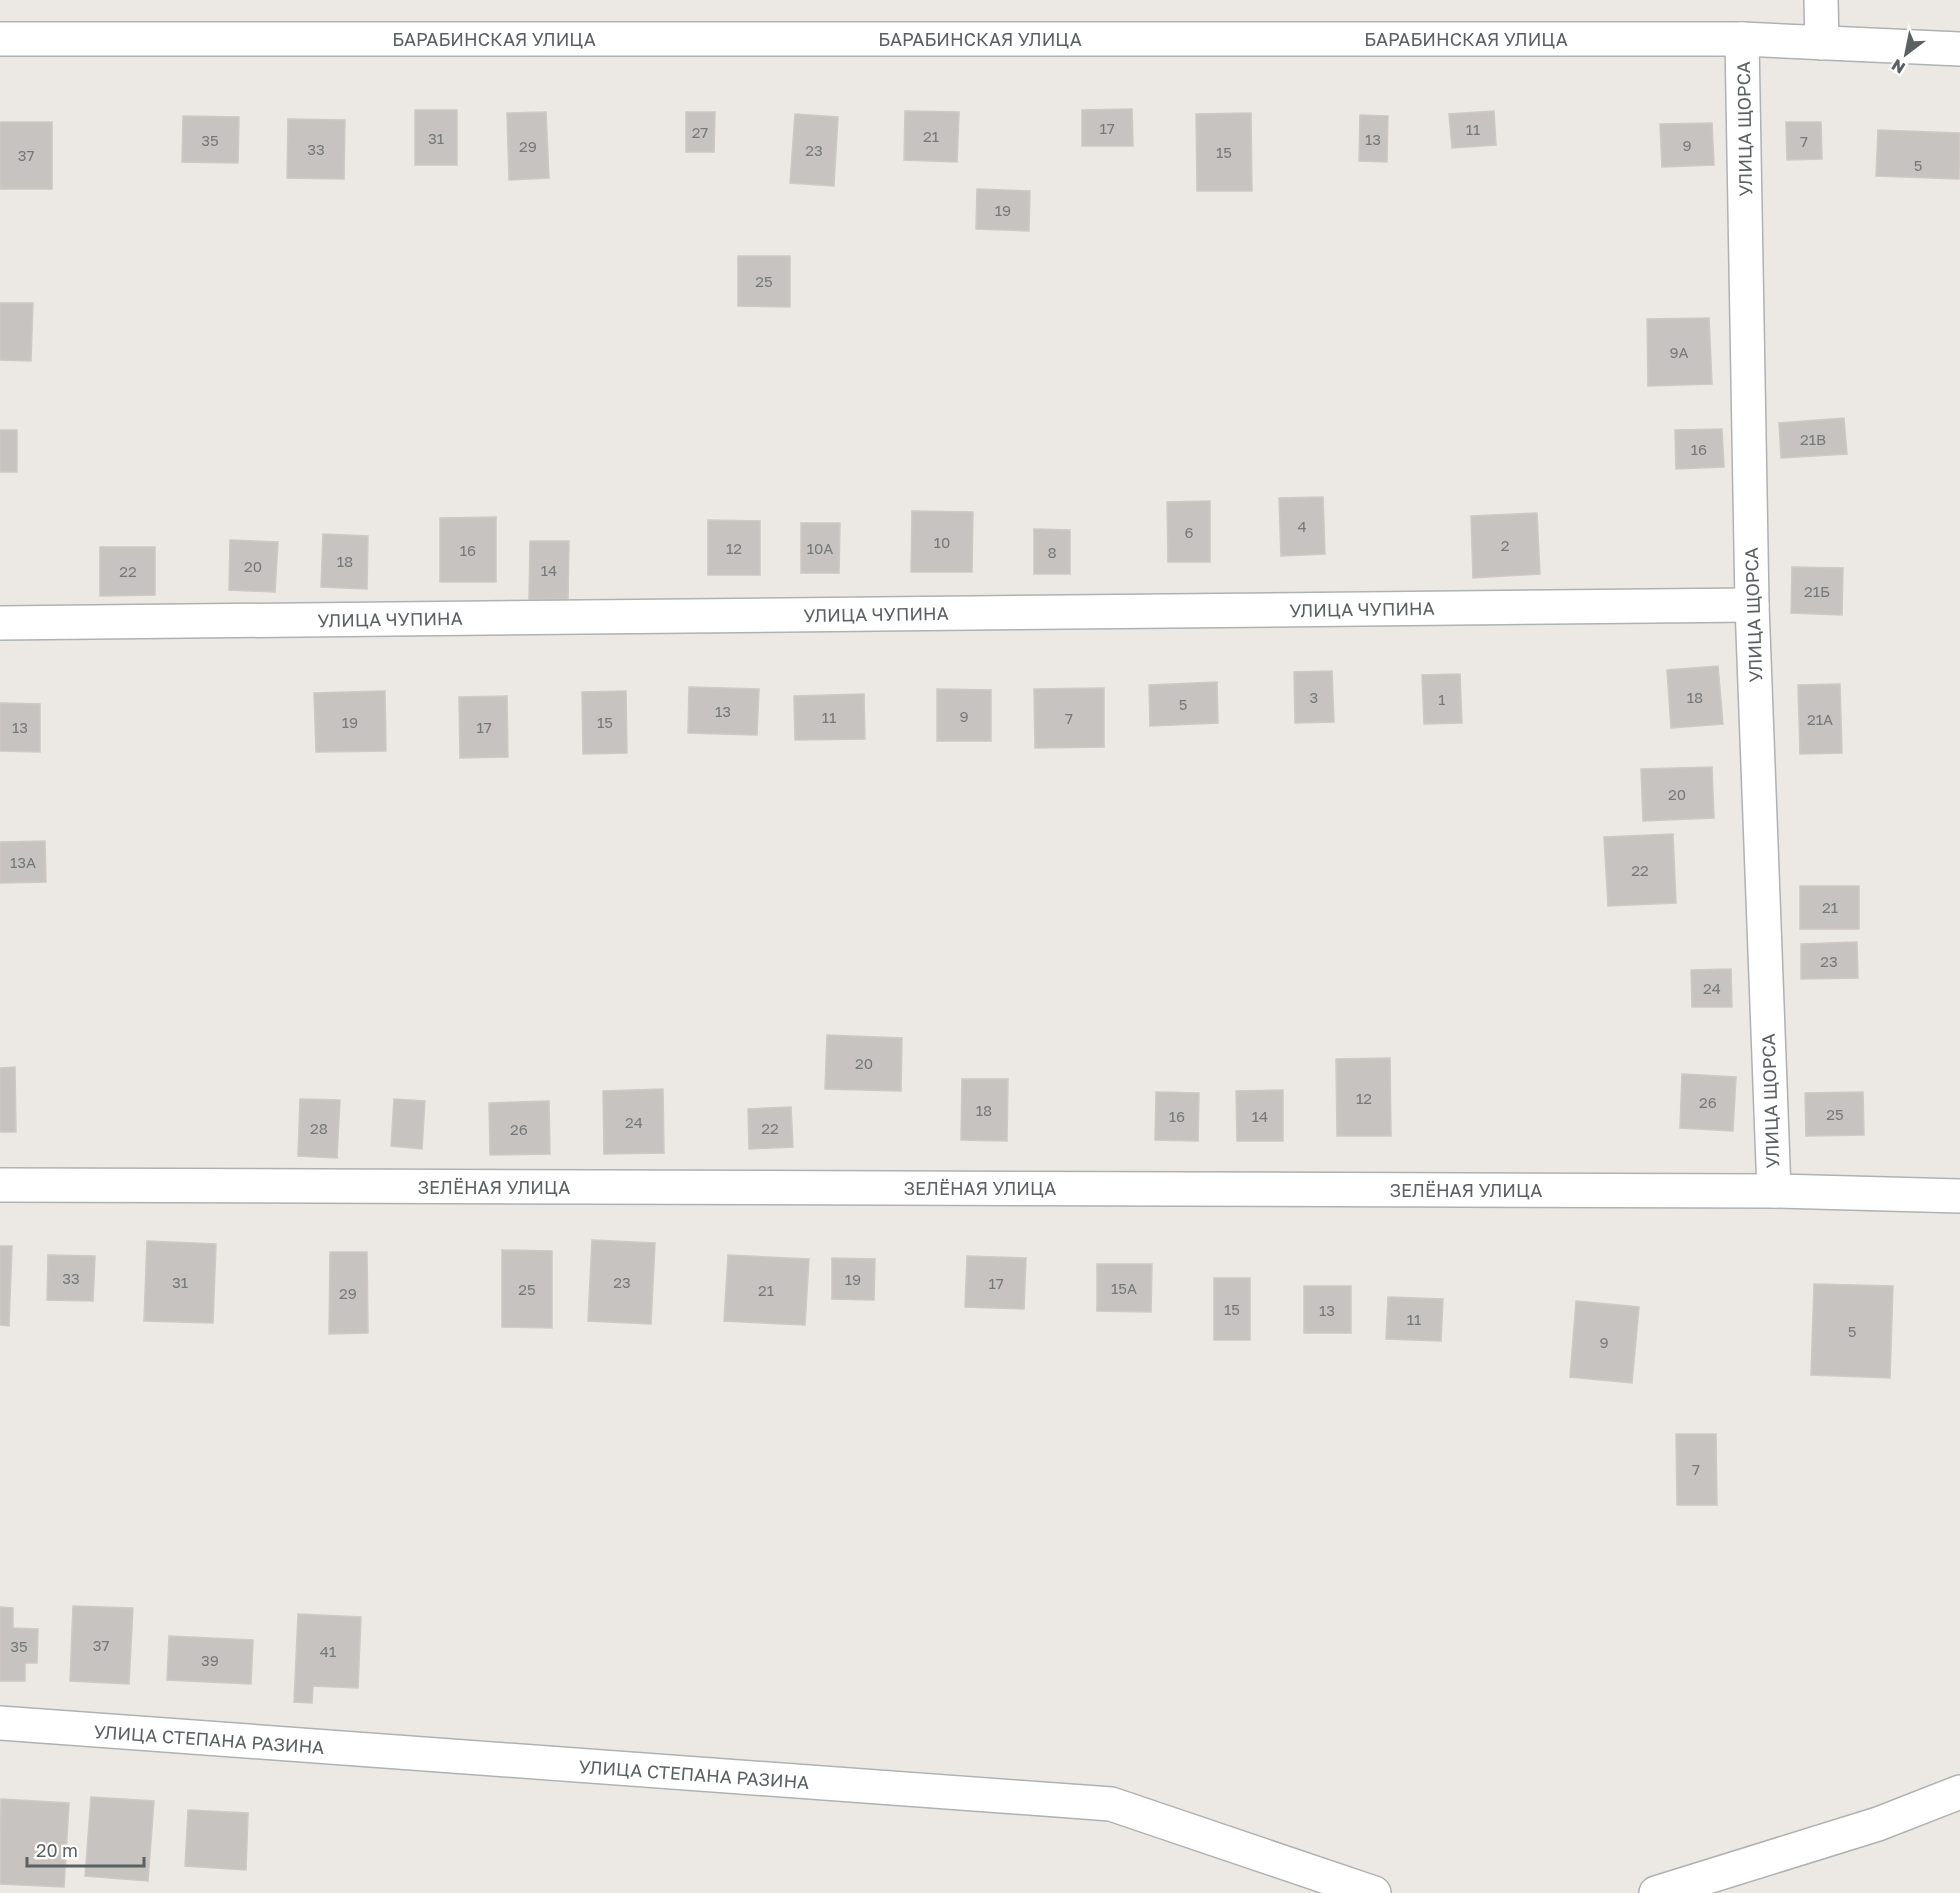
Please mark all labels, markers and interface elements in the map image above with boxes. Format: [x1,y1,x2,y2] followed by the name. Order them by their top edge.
[1876,24,1936,84] north arrow
[392,28,596,50] street label: БАРАБИНСКАЯ УЛИЦА
[878,28,1082,50] street label: БАРАБИНСКАЯ УЛИЦА
[1364,28,1568,50] street label: БАРАБИНСКАЯ УЛИЦА
[1888,55,1909,78] text: N
[1732,61,1756,197] street label: УЛИЦА ЩОРСА
[1099,119,1115,137] house number: 17
[1466,120,1480,138] house number: 11
[692,123,708,141] house number: 27
[923,127,939,145] house number: 21
[428,129,444,147] house number: 31
[1365,130,1381,148] house number: 13
[201,131,219,149] house number: 35
[1800,132,1808,150] house number: 7
[1682,136,1692,154] house number: 9
[519,137,537,155] house number: 29
[307,140,325,158] house number: 33
[805,141,823,159] house number: 23
[1216,143,1232,161] house number: 15
[18,146,34,164] house number: 37
[1914,156,1922,174] house number: 5
[995,201,1011,219] house number: 19
[755,272,773,290] house number: 25
[1669,343,1689,361] house number: 9А
[1800,430,1826,448] house number: 21В
[1691,440,1707,458] house number: 16
[1297,517,1307,535] house number: 4
[1184,523,1194,541] house number: 6
[934,533,950,551] house number: 10
[1501,536,1509,554] house number: 2
[726,539,742,557] house number: 12
[807,539,833,557] house number: 10А
[460,541,476,559] house number: 16
[1047,543,1057,561] house number: 8
[1740,547,1766,683] street label: УЛИЦА ЩОРСА
[337,552,353,570] house number: 18
[244,557,262,575] house number: 20
[541,561,557,579] house number: 14
[119,562,137,580] house number: 22
[1804,582,1830,600] house number: 21Б
[1289,597,1435,621] street label: УЛИЦА ЧУПИНА
[803,602,949,626] street label: УЛИЦА ЧУПИНА
[317,607,463,631] street label: УЛИЦА ЧУПИНА
[1310,688,1318,706] house number: 3
[1687,688,1703,706] house number: 18
[1438,690,1446,708] house number: 1
[1179,695,1187,713] house number: 5
[715,702,731,720] house number: 13
[959,707,969,725] house number: 9
[822,708,836,726] house number: 11
[1065,709,1073,727] house number: 7
[1807,710,1833,728] house number: 21А
[342,713,358,731] house number: 19
[597,713,613,731] house number: 15
[12,718,28,736] house number: 13
[476,718,492,736] house number: 17
[1668,785,1686,803] house number: 20
[10,853,36,871] house number: 13А
[1631,861,1649,879] house number: 22
[1822,898,1838,916] house number: 21
[1820,952,1838,970] house number: 23
[1703,979,1721,997] house number: 24
[1757,1033,1783,1169] street label: УЛИЦА ЩОРСА
[855,1054,873,1072] house number: 20
[1356,1089,1372,1107] house number: 12
[1699,1093,1717,1111] house number: 26
[976,1101,992,1119] house number: 18
[1826,1105,1844,1123] house number: 25
[1169,1107,1185,1125] house number: 16
[1252,1107,1268,1125] house number: 14
[625,1113,643,1131] house number: 24
[310,1119,328,1137] house number: 28
[761,1119,779,1137] house number: 22
[510,1120,528,1138] house number: 26
[418,1176,570,1198] street label: ЗЕЛЁНАЯ УЛИЦА
[904,1177,1056,1199] street label: ЗЕЛЁНАЯ УЛИЦА
[1390,1179,1542,1201] street label: ЗЕЛЁНАЯ УЛИЦА
[62,1269,80,1287] house number: 33
[845,1270,861,1288] house number: 19
[172,1273,188,1291] house number: 31
[613,1273,631,1291] house number: 23
[988,1274,1004,1292] house number: 17
[1111,1279,1137,1297] house number: 15А
[518,1280,536,1298] house number: 25
[758,1281,774,1299] house number: 21
[339,1284,357,1302] house number: 29
[1224,1300,1240,1318] house number: 15
[1319,1301,1335,1319] house number: 13
[1407,1310,1421,1328] house number: 11
[1848,1322,1856,1340] house number: 5
[1599,1333,1609,1351] house number: 9
[1692,1460,1700,1478] house number: 7
[93,1636,109,1654] house number: 37
[10,1637,28,1655] house number: 35
[320,1642,336,1660] house number: 41
[201,1651,219,1669] house number: 39
[93,1720,325,1758] street label: УЛИЦА СТЕПАНА РАЗИНА
[578,1755,810,1793] street label: УЛИЦА СТЕПАНА РАЗИНА
[27,1830,144,1868] scale bar
[36,1839,78,1861] text: 20 m

